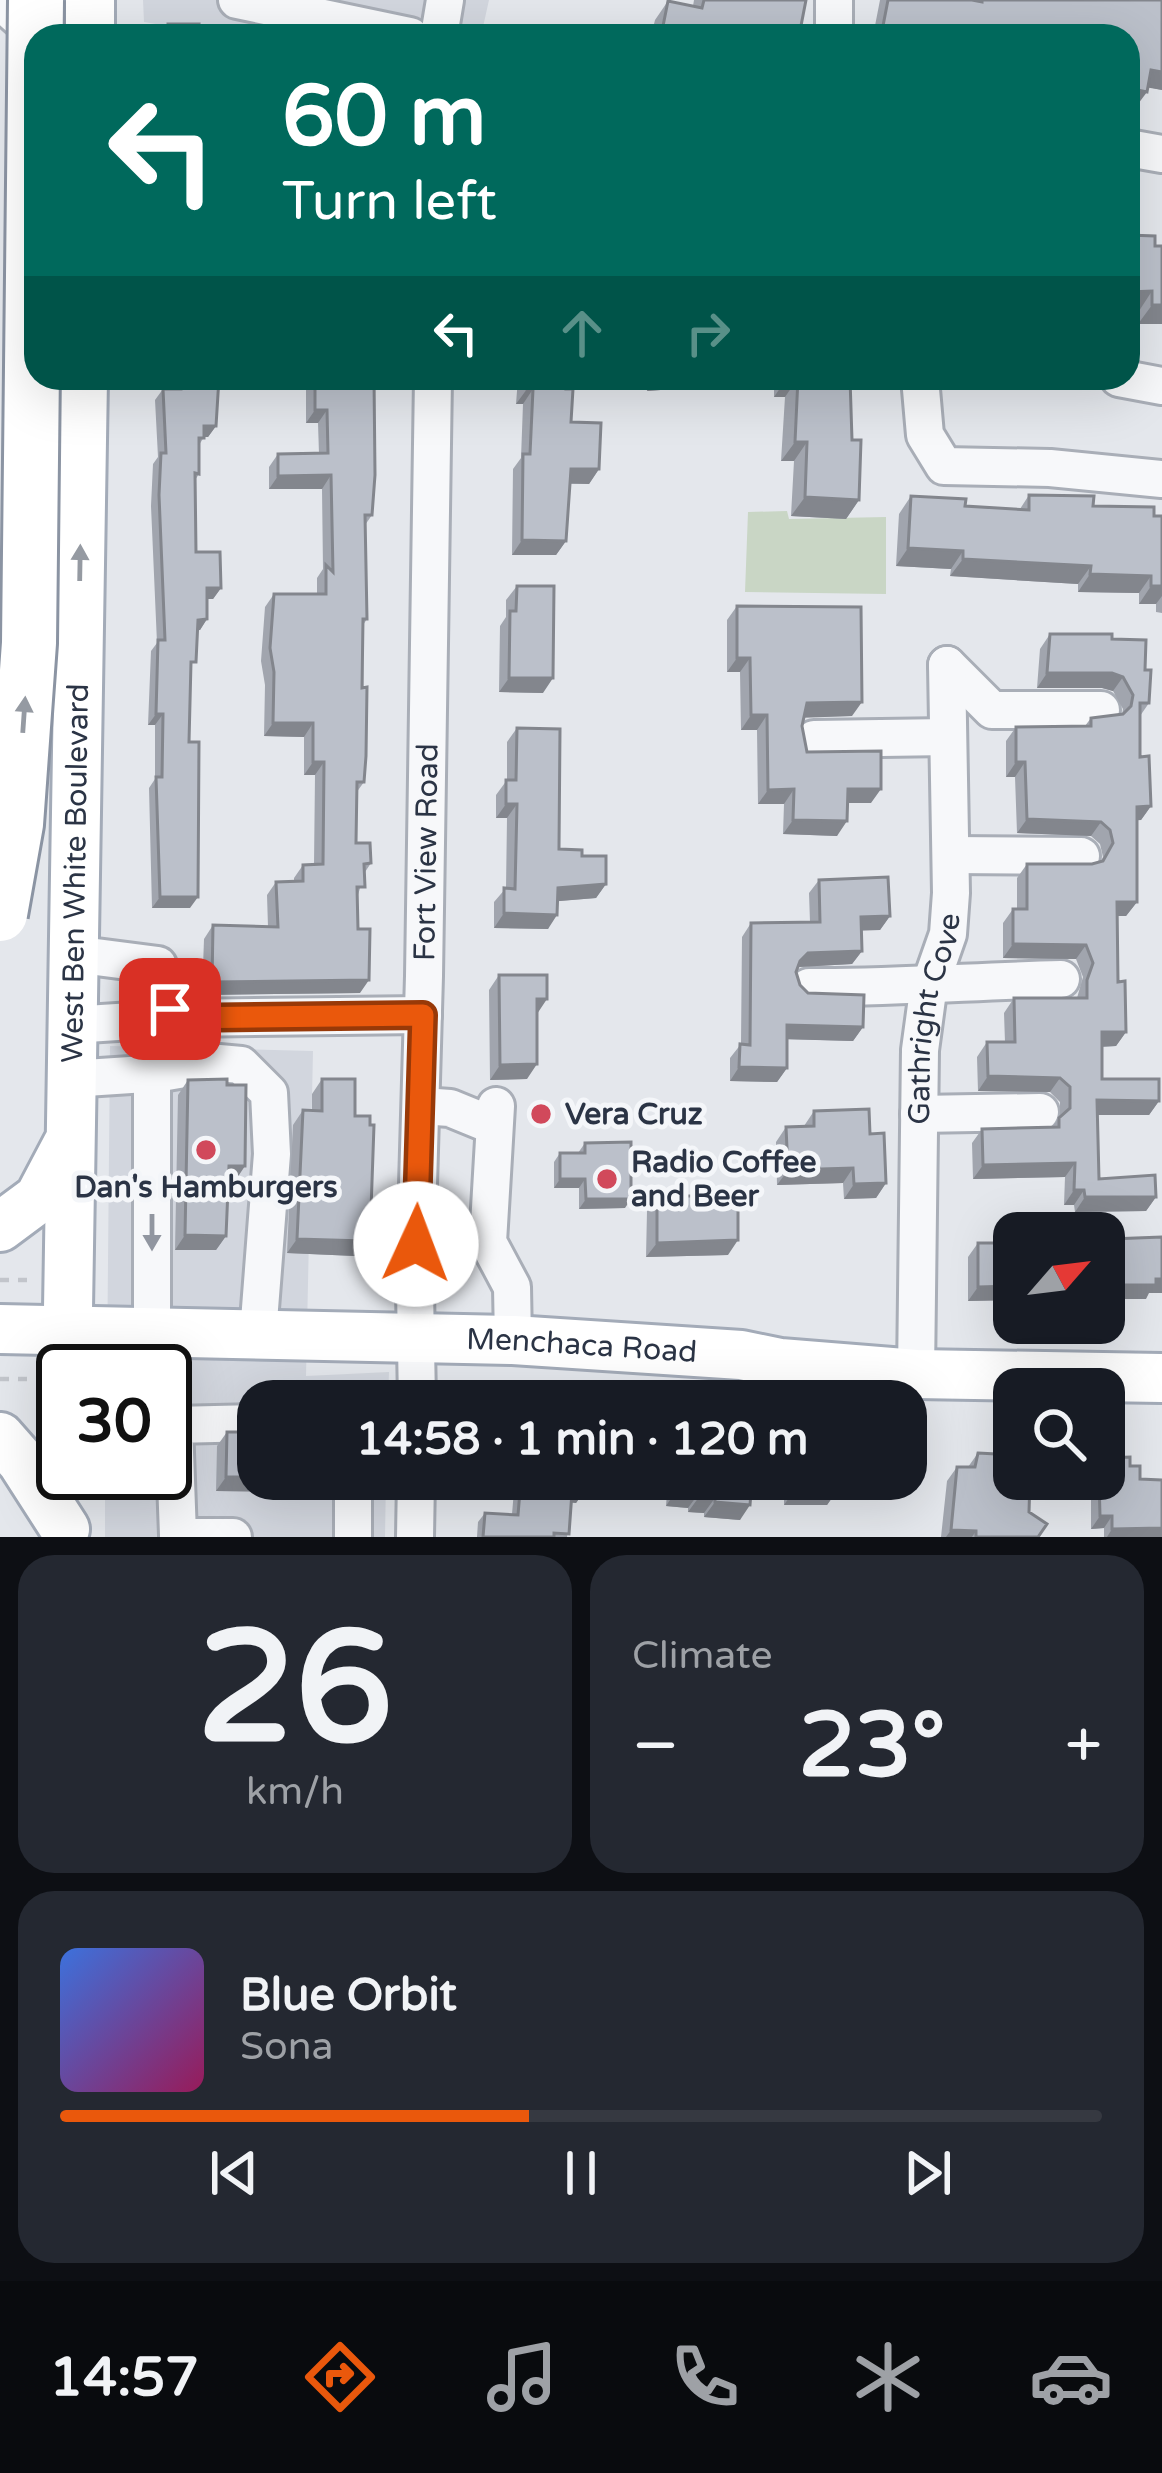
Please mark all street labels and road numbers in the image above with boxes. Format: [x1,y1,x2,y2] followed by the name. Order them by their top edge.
[54,683,97,1063] street label: West Ben White Boulevard
[406,743,447,961] street label: Fort View Road
[901,912,968,1125] street label: Gathright Cove
[466,1321,698,1371] street label: Menchaca Road

